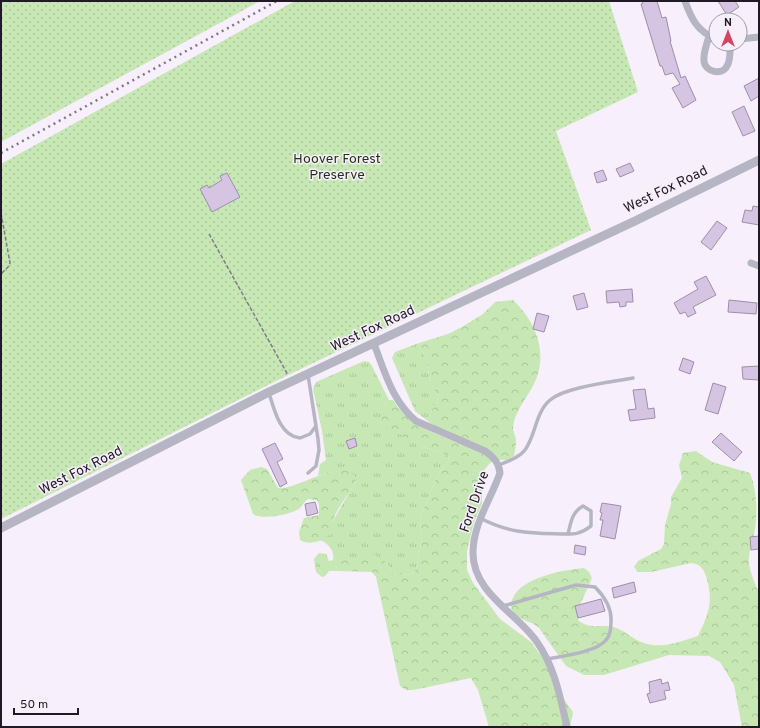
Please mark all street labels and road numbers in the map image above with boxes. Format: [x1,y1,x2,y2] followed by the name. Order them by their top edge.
[621,162,711,218] street label: West Fox Road
[328,302,418,356] street label: West Fox Road
[37,443,125,499] street label: West Fox Road
[457,469,493,535] street label: Ford Drive

